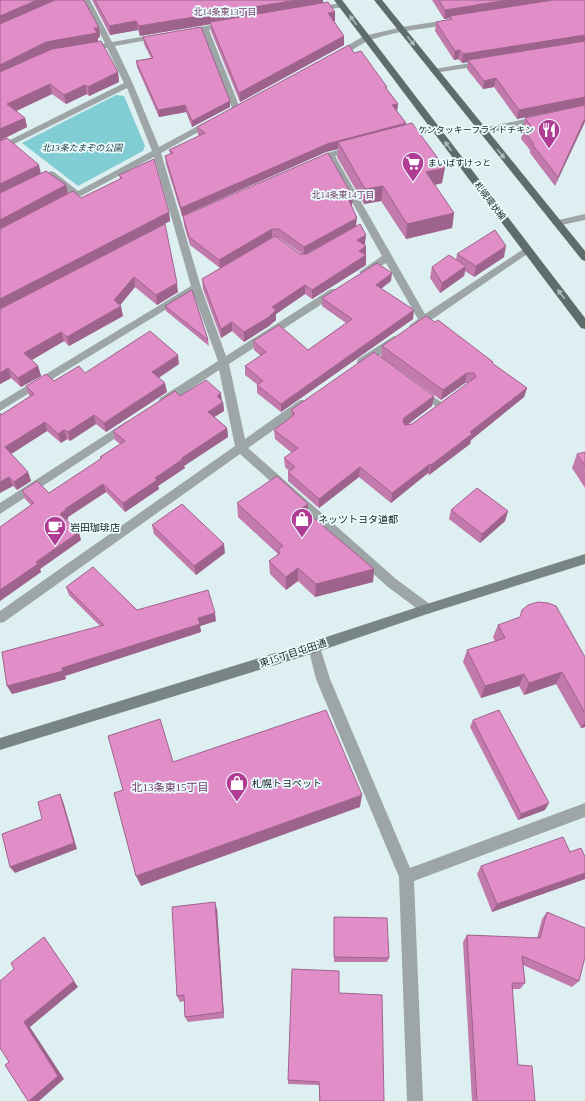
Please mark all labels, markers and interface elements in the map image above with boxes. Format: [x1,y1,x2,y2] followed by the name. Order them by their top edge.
[193,7,257,17] district label: 北14条東13丁目
[349,14,357,25] one-way arrow
[407,36,416,47] one-way arrow
[536,117,562,150] restaurant icon: ケンタッキーフライドチキン
[418,125,534,135] place label: ケンタッキーフライドチキン
[444,140,453,151] one-way arrow
[42,143,124,153] park label: 北13条たまぞの公園
[497,148,506,159] one-way arrow
[400,150,426,183] supermarket icon: まいばすけっと
[428,158,491,168] place label: まいばすけっと
[472,179,509,223] street label: 札幌環状線
[311,190,375,200] district label: 北14条東14丁目
[557,288,566,299] one-way arrow
[289,506,315,539] shop icon: ネッツトヨタ道都
[42,514,68,547] cafe icon: 岩田珈琲店
[318,514,398,525] place label: ネッツトヨタ道都
[70,522,120,533] place label: 岩田珈琲店
[258,637,328,669] street label: 東15丁目屯田通
[224,770,250,803] shop icon: 札幌トヨペット
[252,778,322,789] place label: 札幌トヨペット
[132,781,209,793] district label: 北13条東15丁目

